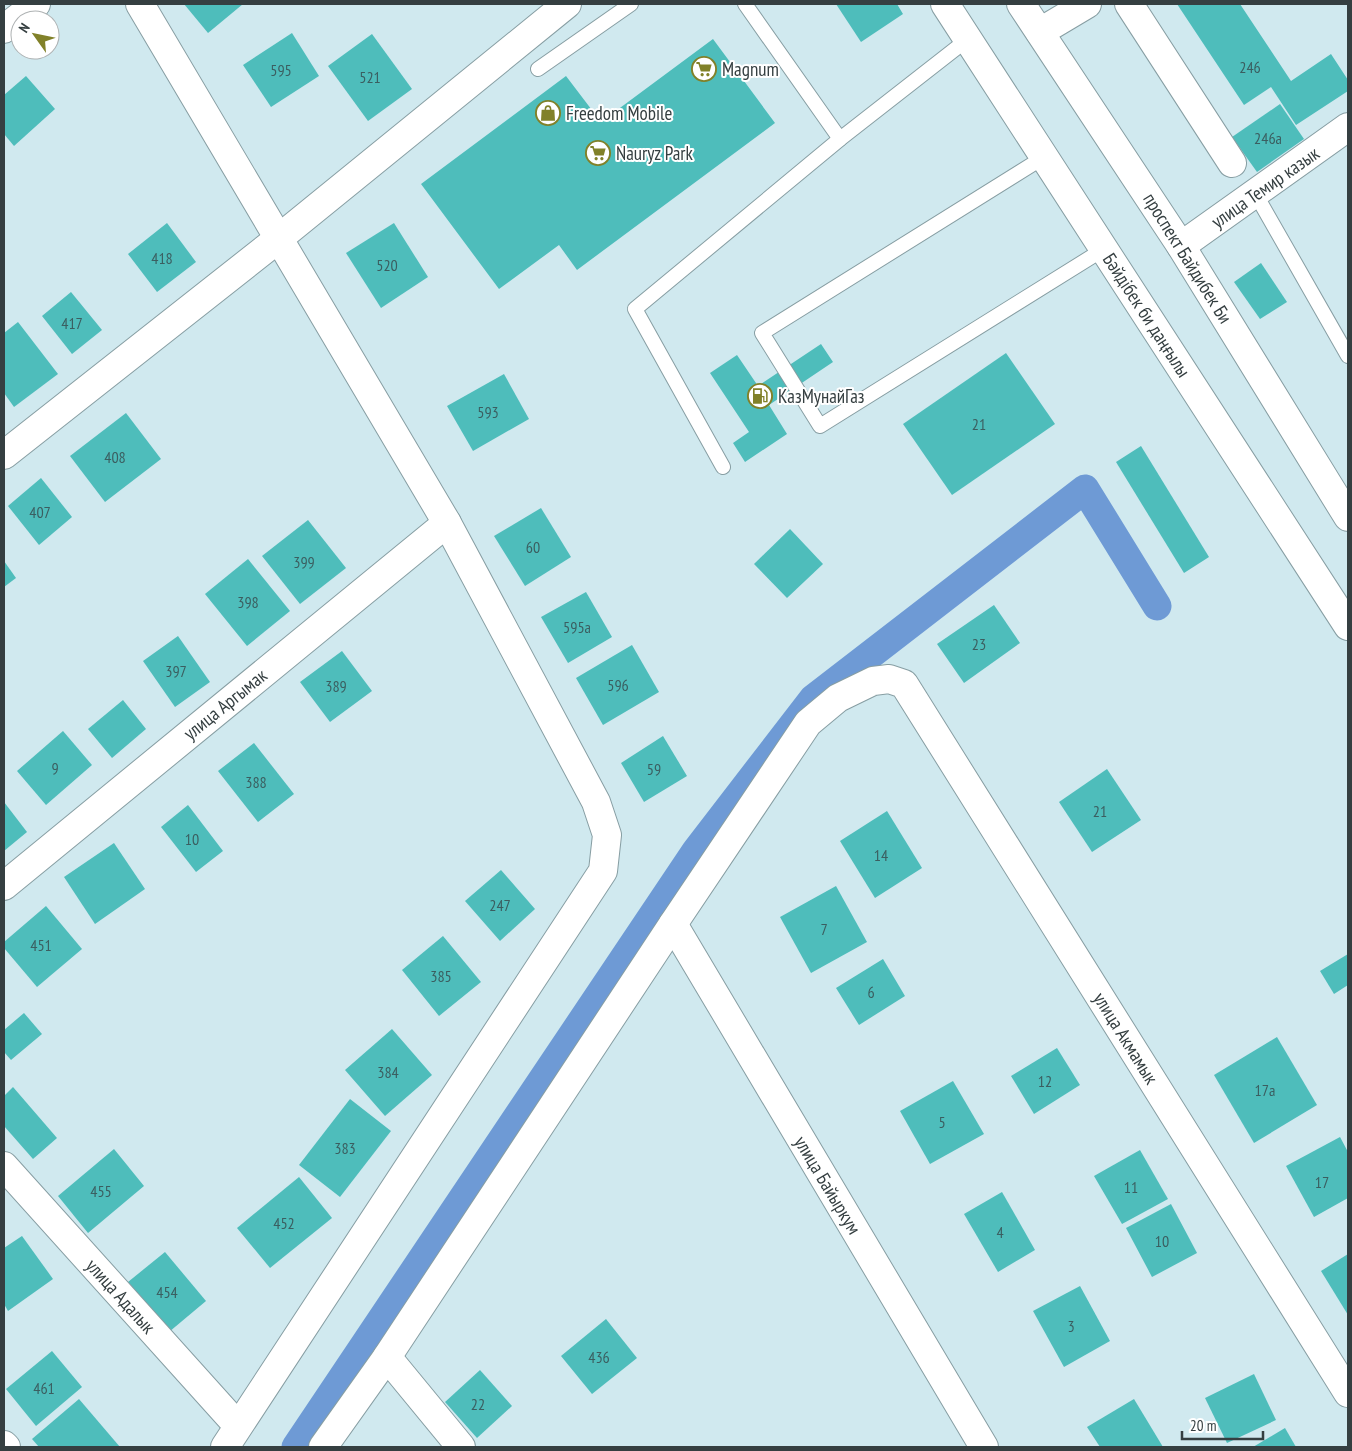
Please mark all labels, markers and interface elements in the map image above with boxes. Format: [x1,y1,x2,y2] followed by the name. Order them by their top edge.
[10,10,60,60] north arrow
[14,20,34,36] text: N
[691,56,717,82] supermarket icon: Magnum
[722,57,779,81] place label: Magnum
[1239,57,1261,77] house number: 246
[270,60,292,80] house number: 595
[359,67,381,87] house number: 521
[535,100,561,126] shop icon: Freedom Mobile
[566,101,673,125] place label: Freedom Mobile
[1254,128,1282,148] house number: 246а
[585,140,611,166] supermarket icon: Nauryz Park
[1206,140,1324,233] street label: улица Темир казык
[616,141,694,165] place label: Nauryz Park
[1138,188,1238,328] street label: проспект Байдибек Би
[151,248,173,268] house number: 418
[1098,248,1196,382] street label: Бәйдібек би даңғылы
[376,255,398,275] house number: 520
[61,313,83,333] house number: 417
[747,383,773,409] fuel station icon: КазМунайГаз
[778,384,864,408] place label: КазМунайГаз
[477,402,499,422] house number: 593
[972,414,986,434] house number: 21
[104,447,126,467] house number: 408
[29,502,51,522] house number: 407
[526,537,540,557] house number: 60
[293,552,315,572] house number: 399
[237,592,259,612] house number: 398
[563,617,591,637] house number: 595а
[972,634,986,654] house number: 23
[165,661,187,681] house number: 397
[178,663,272,745] street label: улица Аргымак
[607,675,629,695] house number: 596
[325,676,347,696] house number: 389
[51,758,59,778] house number: 9
[647,759,661,779] house number: 59
[245,772,267,792] house number: 388
[1093,801,1107,821] house number: 21
[185,829,199,849] house number: 10
[874,845,888,865] house number: 14
[489,895,511,915] house number: 247
[820,919,828,939] house number: 7
[30,935,52,955] house number: 451
[430,966,452,986] house number: 385
[867,982,875,1002] house number: 6
[1088,988,1164,1089] street label: улица Акмамык
[377,1062,399,1082] house number: 384
[1038,1071,1052,1091] house number: 12
[1255,1080,1275,1100] house number: 17а
[938,1112,946,1132] house number: 5
[789,1132,867,1238] street label: улица Байыркум
[334,1138,356,1158] house number: 383
[1315,1172,1329,1192] house number: 17
[1124,1177,1138,1197] house number: 11
[90,1181,112,1201] house number: 455
[273,1213,295,1233] house number: 452
[996,1222,1004,1242] house number: 4
[1155,1231,1169,1251] house number: 10
[81,1254,161,1339] street label: улица Адалык
[156,1282,178,1302] house number: 454
[1067,1316,1075,1336] house number: 3
[588,1347,610,1367] house number: 436
[33,1378,55,1398] house number: 461
[471,1394,485,1414] house number: 22
[1182,1408,1263,1440] scale bar
[1190,1416,1216,1435] text: 20 m

